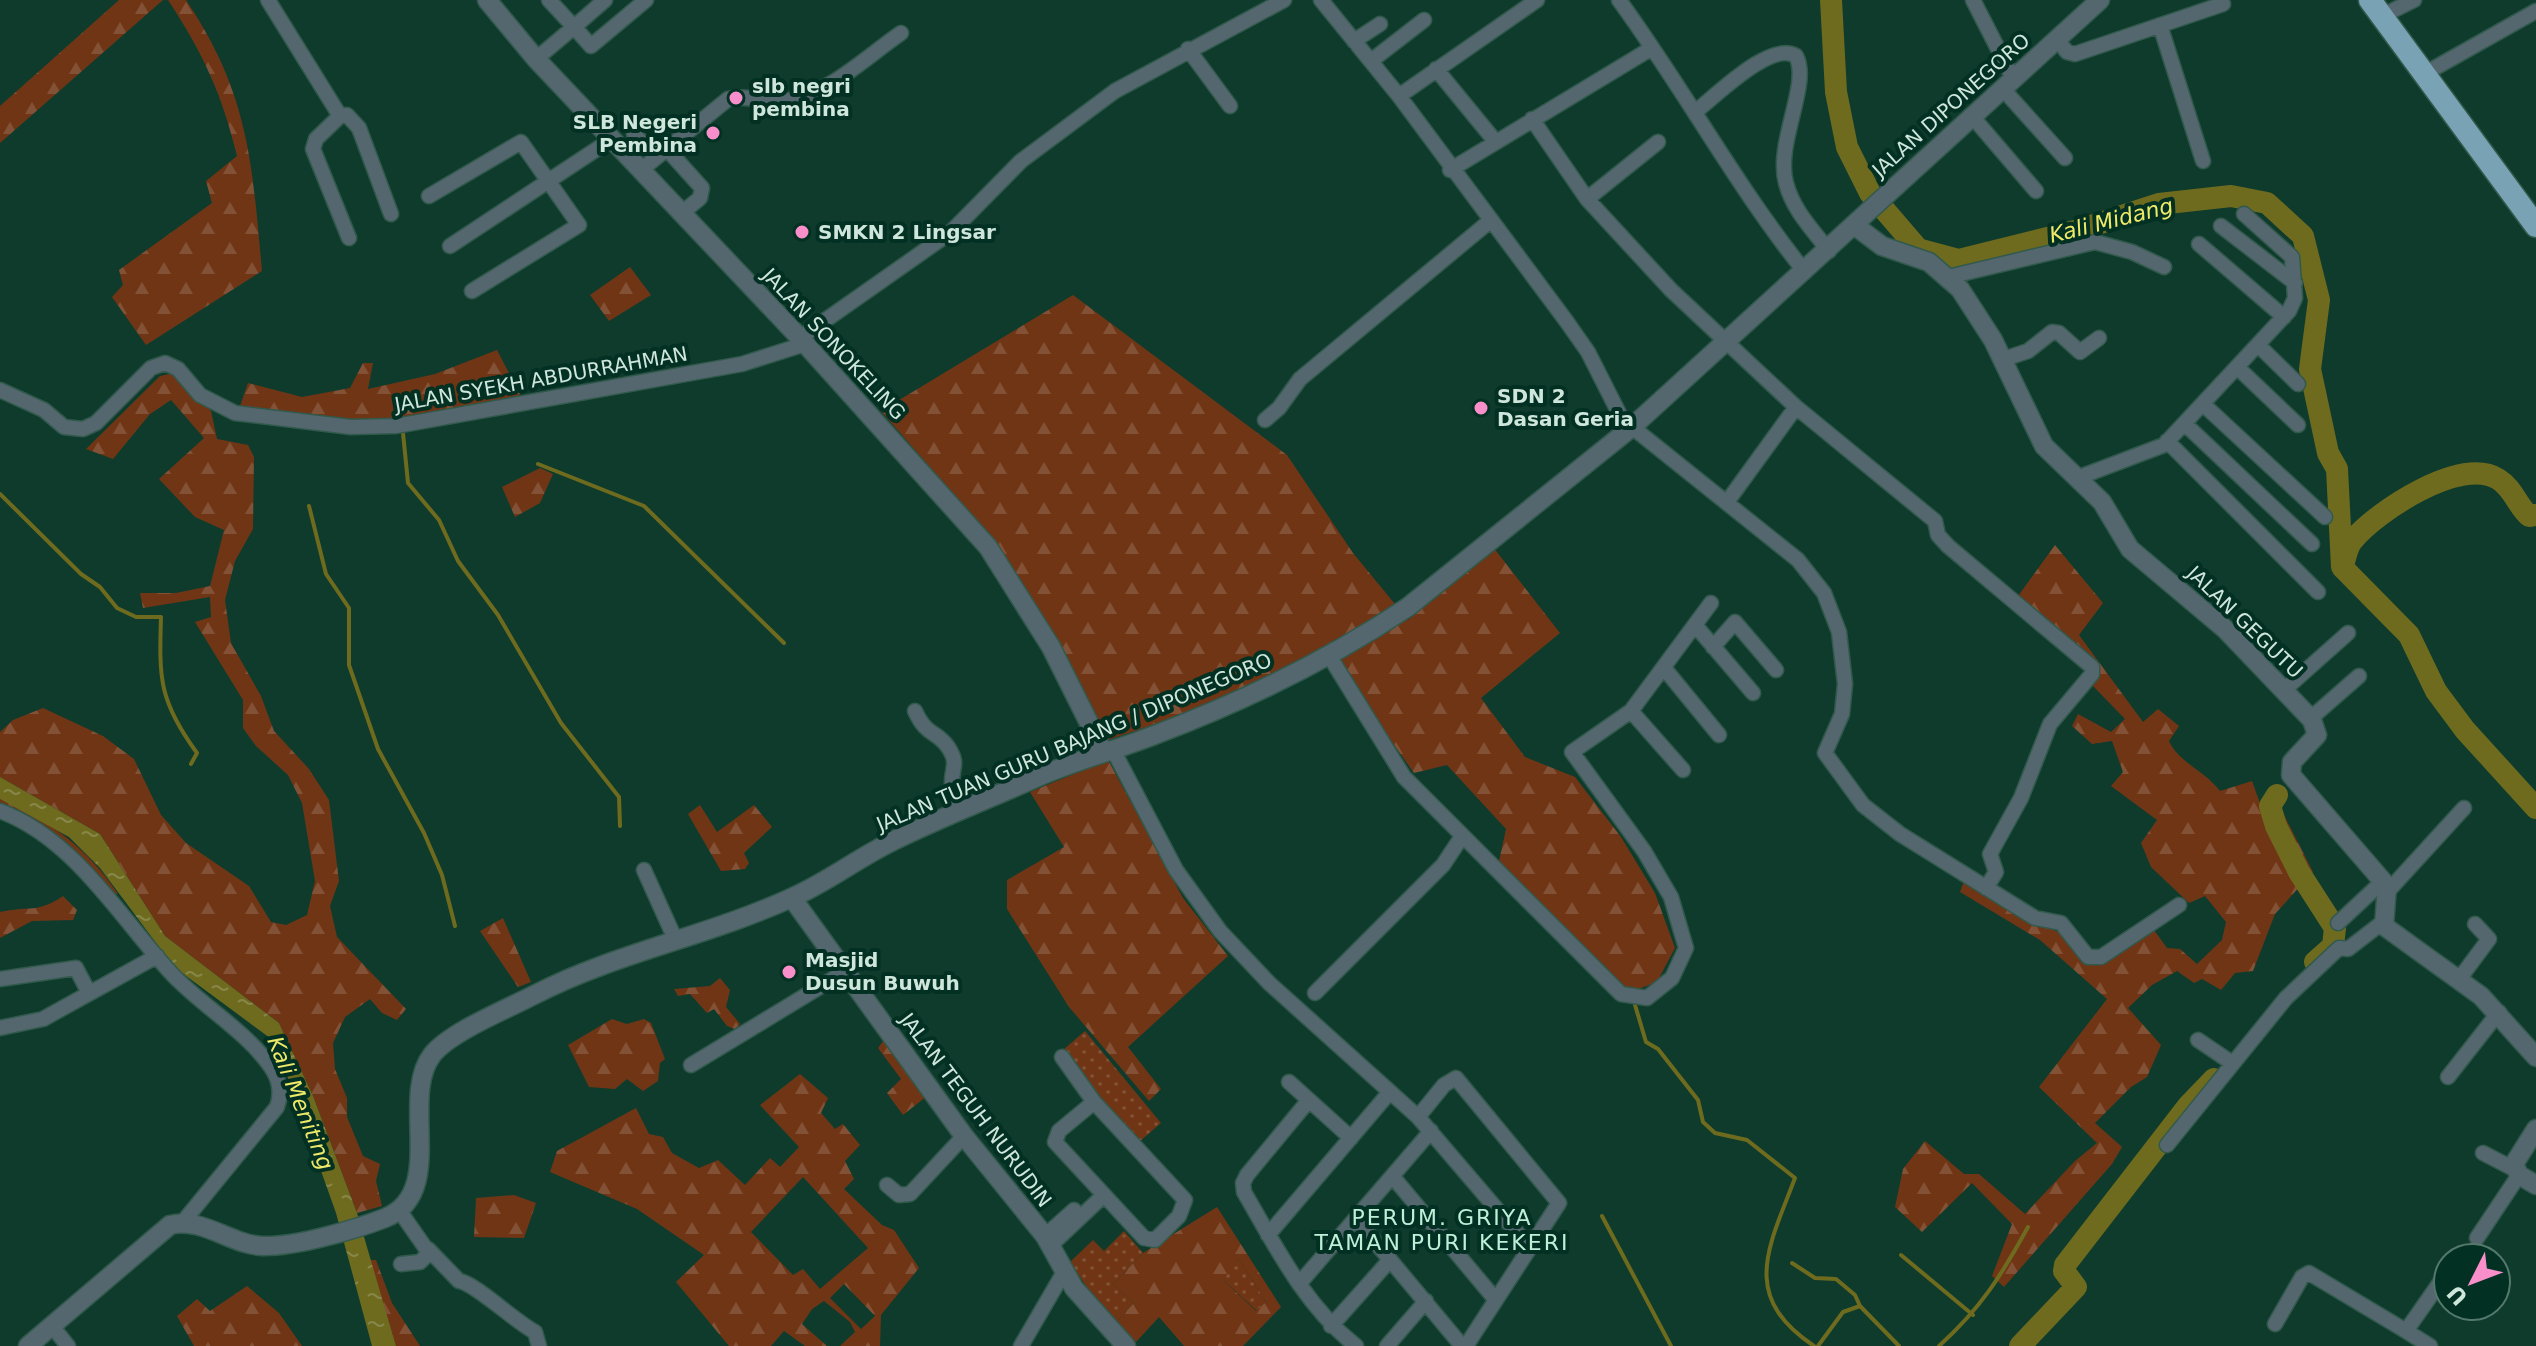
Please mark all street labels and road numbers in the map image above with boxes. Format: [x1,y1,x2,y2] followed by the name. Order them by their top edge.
[1866,28,2035,183] street label: JALAN DIPONEGORO
[756,262,910,425] street label: JALAN SONOKELING
[391,341,689,417] street label: JALAN SYEKH ABDURRAHMAN
[2181,560,2308,683] street label: JALAN GEGUTU
[871,648,1275,837] street label: JALAN TUAN GURU BAJANG / DIPONEGORO
[894,1007,1057,1212] street label: JALAN TEGUH NURUDIN

